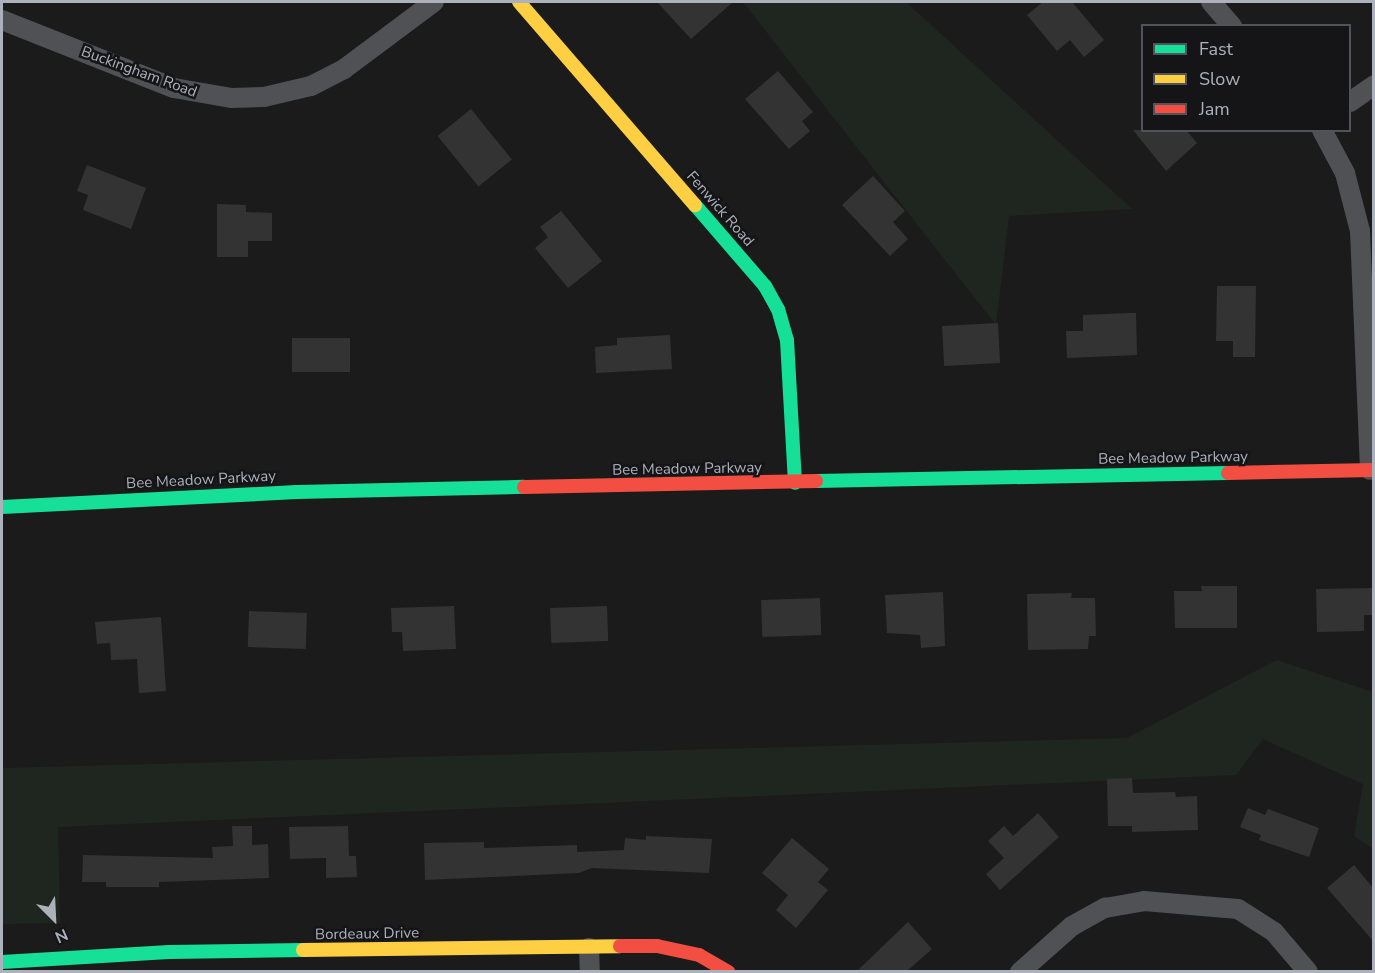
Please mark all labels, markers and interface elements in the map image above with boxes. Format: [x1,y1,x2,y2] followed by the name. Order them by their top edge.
[1141,24,1351,132] legend
[1199,37,1233,61] text: Fast
[79,43,199,101] street label: Buckingham Road
[1199,67,1240,91] text: Slow
[1199,97,1230,121] text: Jam
[682,168,758,250] street label: Fenwick Road
[1098,448,1248,468] street label: Bee Meadow Parkway
[612,459,762,479] street label: Bee Meadow Parkway
[126,467,276,493] street label: Bee Meadow Parkway
[24,889,84,949] north arrow
[51,923,71,948] text: N
[315,924,419,944] street label: Bordeaux Drive

